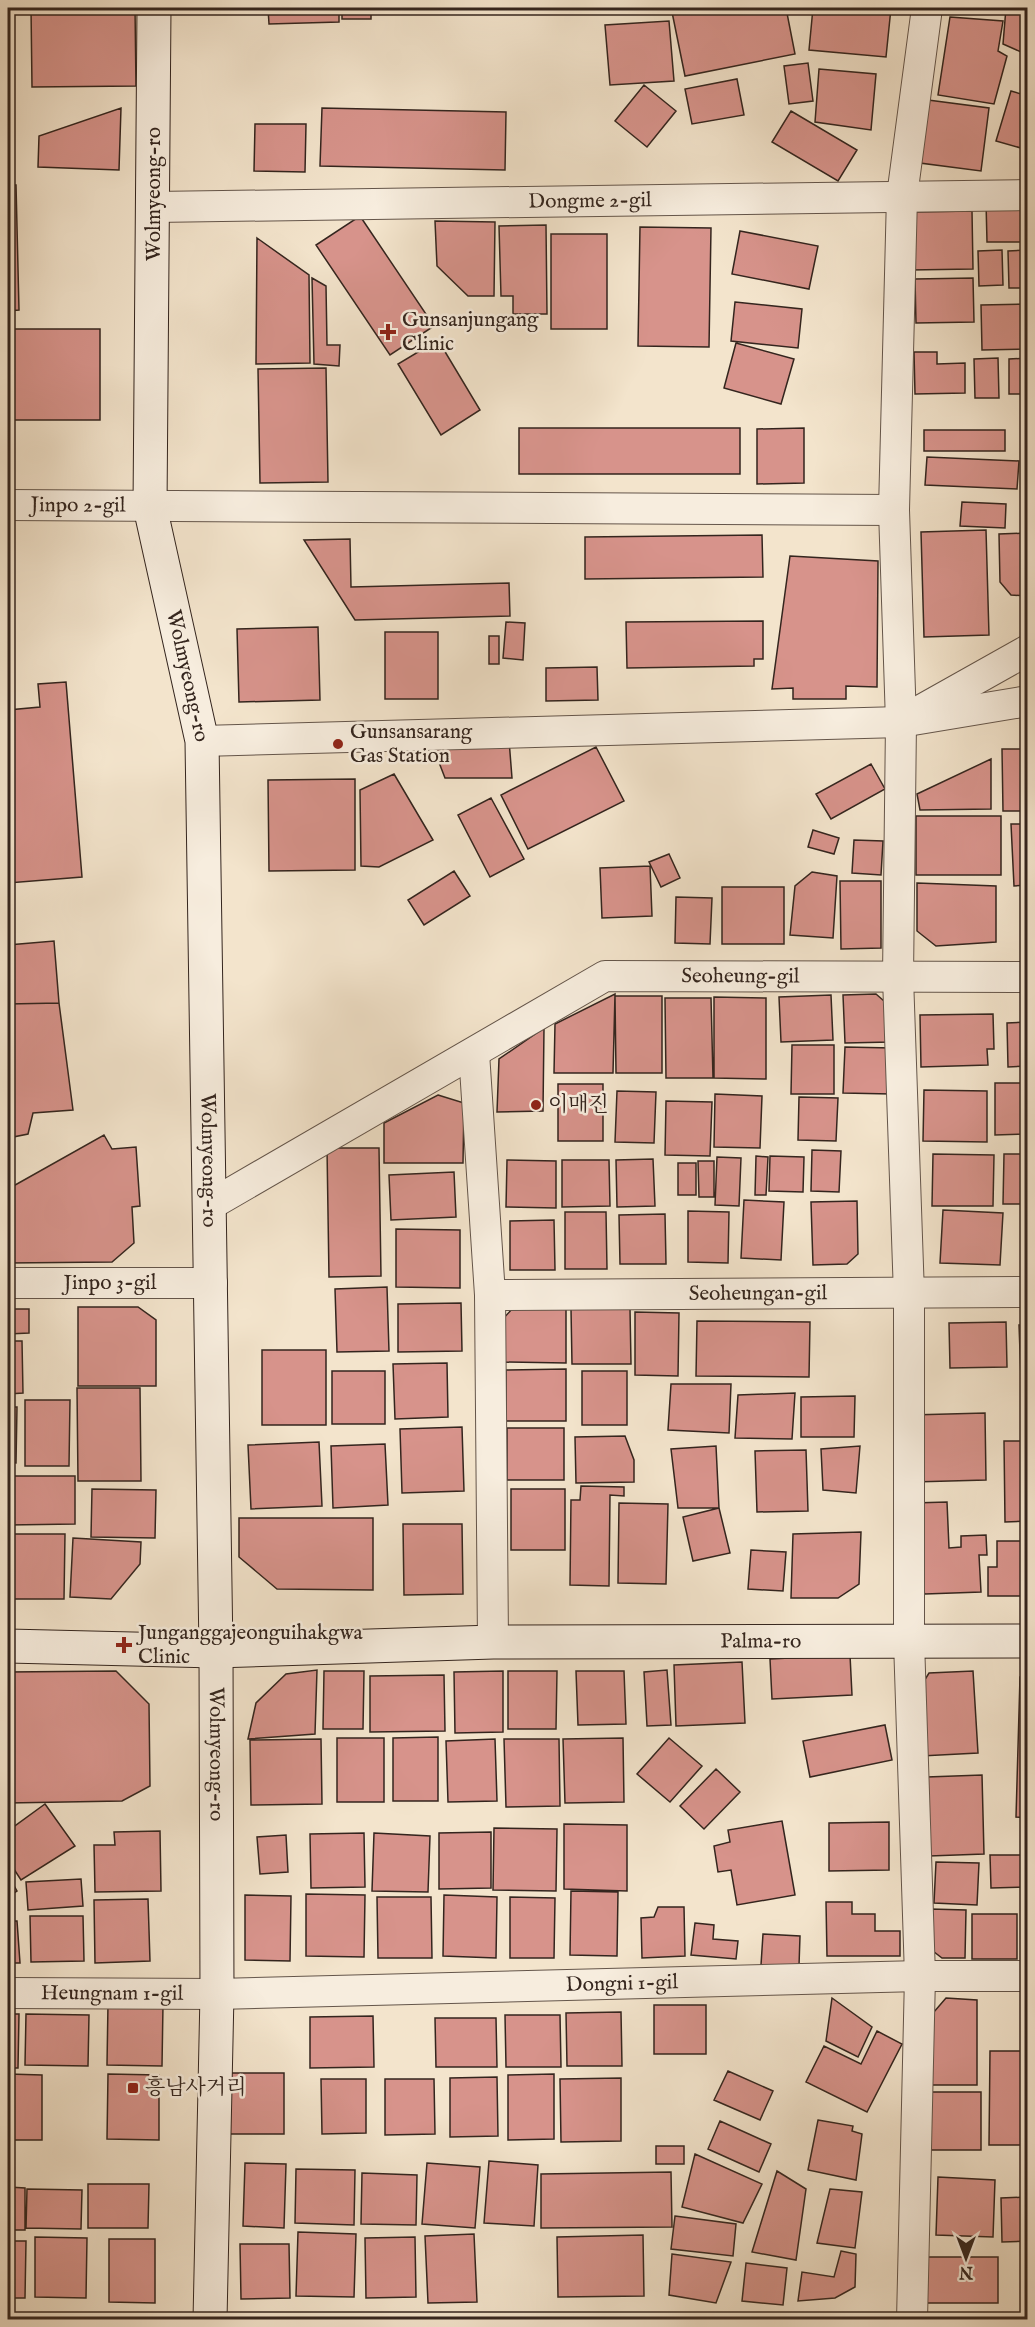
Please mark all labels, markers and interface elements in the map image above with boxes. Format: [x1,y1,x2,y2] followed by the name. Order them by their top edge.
[141,127,168,261] street label: Wolmyeong-ro
[528,187,652,215] street label: Dongme 2-gil
[402,307,539,358] place label: Gunsanjungang Clinic
[379,323,397,341] marker: Gunsanjungang Clinic
[28,492,126,519] street label: Jinpo 2-gil
[160,607,215,744] street label: Wolmyeong-ro
[350,719,473,770] place label: Gunsansarang Gas Station
[331,737,345,751] marker: Gunsansarang Gas Station
[681,963,800,990] street label: Seoheung-gil
[548,1092,609,1119] place label: 이매진
[194,1093,223,1228] street label: Wolmyeong-ro
[529,1098,543,1112] marker: 이매진
[62,1270,157,1297] street label: Jinpo 3-gil
[689,1280,828,1307] street label: Seoheungan-gil
[136,1620,364,1671] place label: Junganggajeonguihakgwa Clinic
[720,1628,801,1655] street label: Palma-ro
[115,1636,133,1654] marker: Junganggajeonguihakgwa Clinic
[203,1687,230,1821] street label: Wolmyeong-ro
[565,1969,679,1999] street label: Dongni 1-gil
[41,1980,183,2007] street label: Heungnam 1-gil
[145,2075,246,2102] place label: 흥남사거리
[126,2081,140,2095] marker: 흥남사거리
[936,2228,996,2288] north arrow
[959,2261,974,2281] text: N

